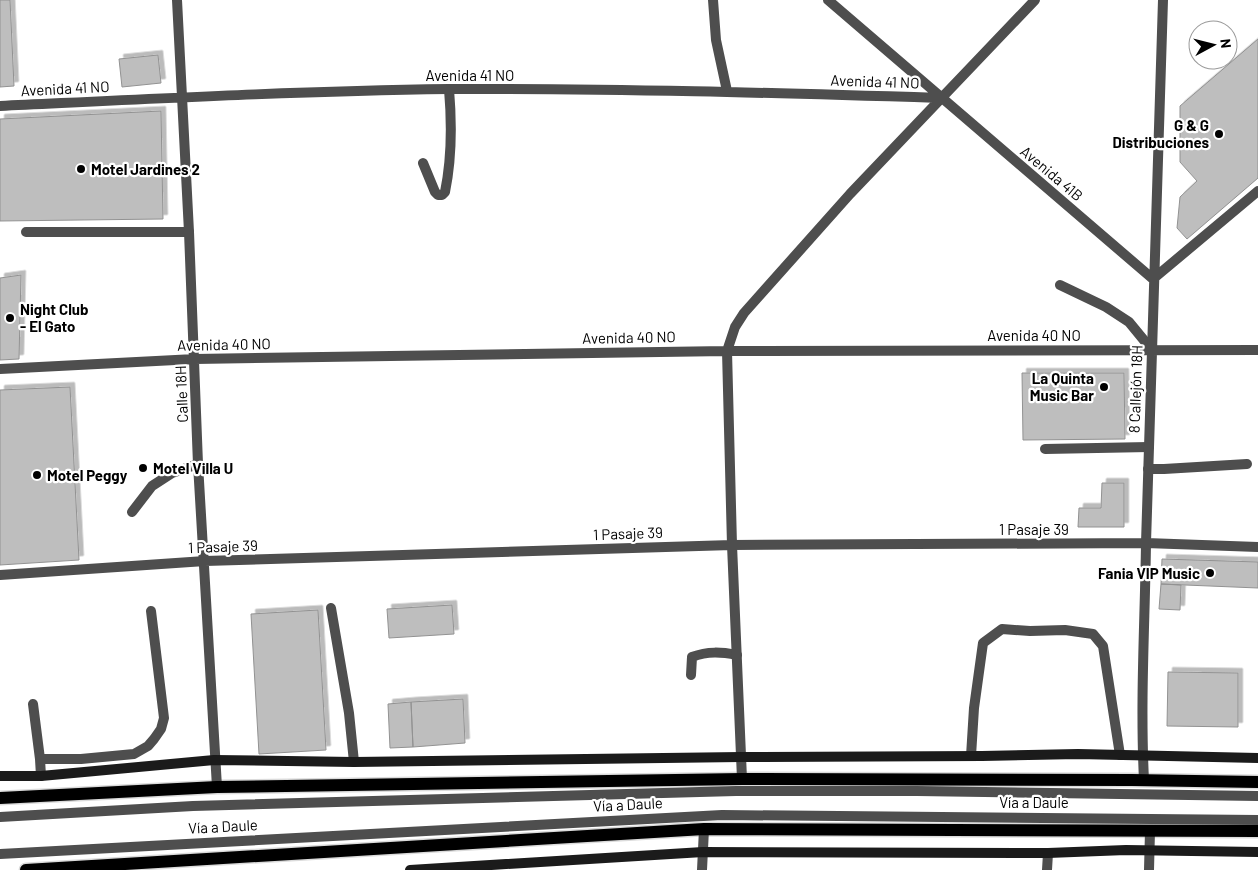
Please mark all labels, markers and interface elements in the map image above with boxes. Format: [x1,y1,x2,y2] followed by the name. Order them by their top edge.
[1188,20,1238,70] north arrow
[1217,38,1235,49] text: N
[426,66,514,84] street label: Avenida 41 NO
[830,70,920,92] street label: Avenida 41 NO
[20,77,110,99] street label: Avenida 41 NO
[1112,116,1209,151] place label: G & G Distribuciones
[1213,128,1225,140] marker: G & G Distribuciones
[1017,142,1087,204] street label: Avenida 41B
[91,160,200,178] place label: Motel Jardines 2
[75,163,87,175] marker: Motel Jardines 2
[20,300,89,335] place label: Night Club - El Gato
[4,312,16,324] marker: Night Club - El Gato
[987,326,1081,344] street label: Avenida 40 NO
[582,327,676,347] street label: Avenida 40 NO
[177,334,271,354] street label: Avenida 40 NO
[1124,345,1146,433] street label: 8 Callejón 18H
[171,365,191,423] street label: Calle 18H
[1030,369,1094,404] place label: La Quinta Music Bar
[1098,381,1110,393] marker: La Quinta Music Bar
[153,459,233,477] place label: Motel Villa U
[137,462,149,474] marker: Motel Villa U
[47,466,128,484] place label: Motel Peggy
[31,469,43,481] marker: Motel Peggy
[999,520,1069,538] street label: 1 Pasaje 39
[593,523,663,543] street label: 1 Pasaje 39
[188,536,258,556] street label: 1 Pasaje 39
[1098,564,1200,582] place label: Fania VIP Music
[1204,567,1216,579] marker: Fania VIP Music
[593,793,663,815] street label: Vía a Daule
[999,793,1069,811] street label: Vía a Daule
[188,815,258,837] street label: Vía a Daule

